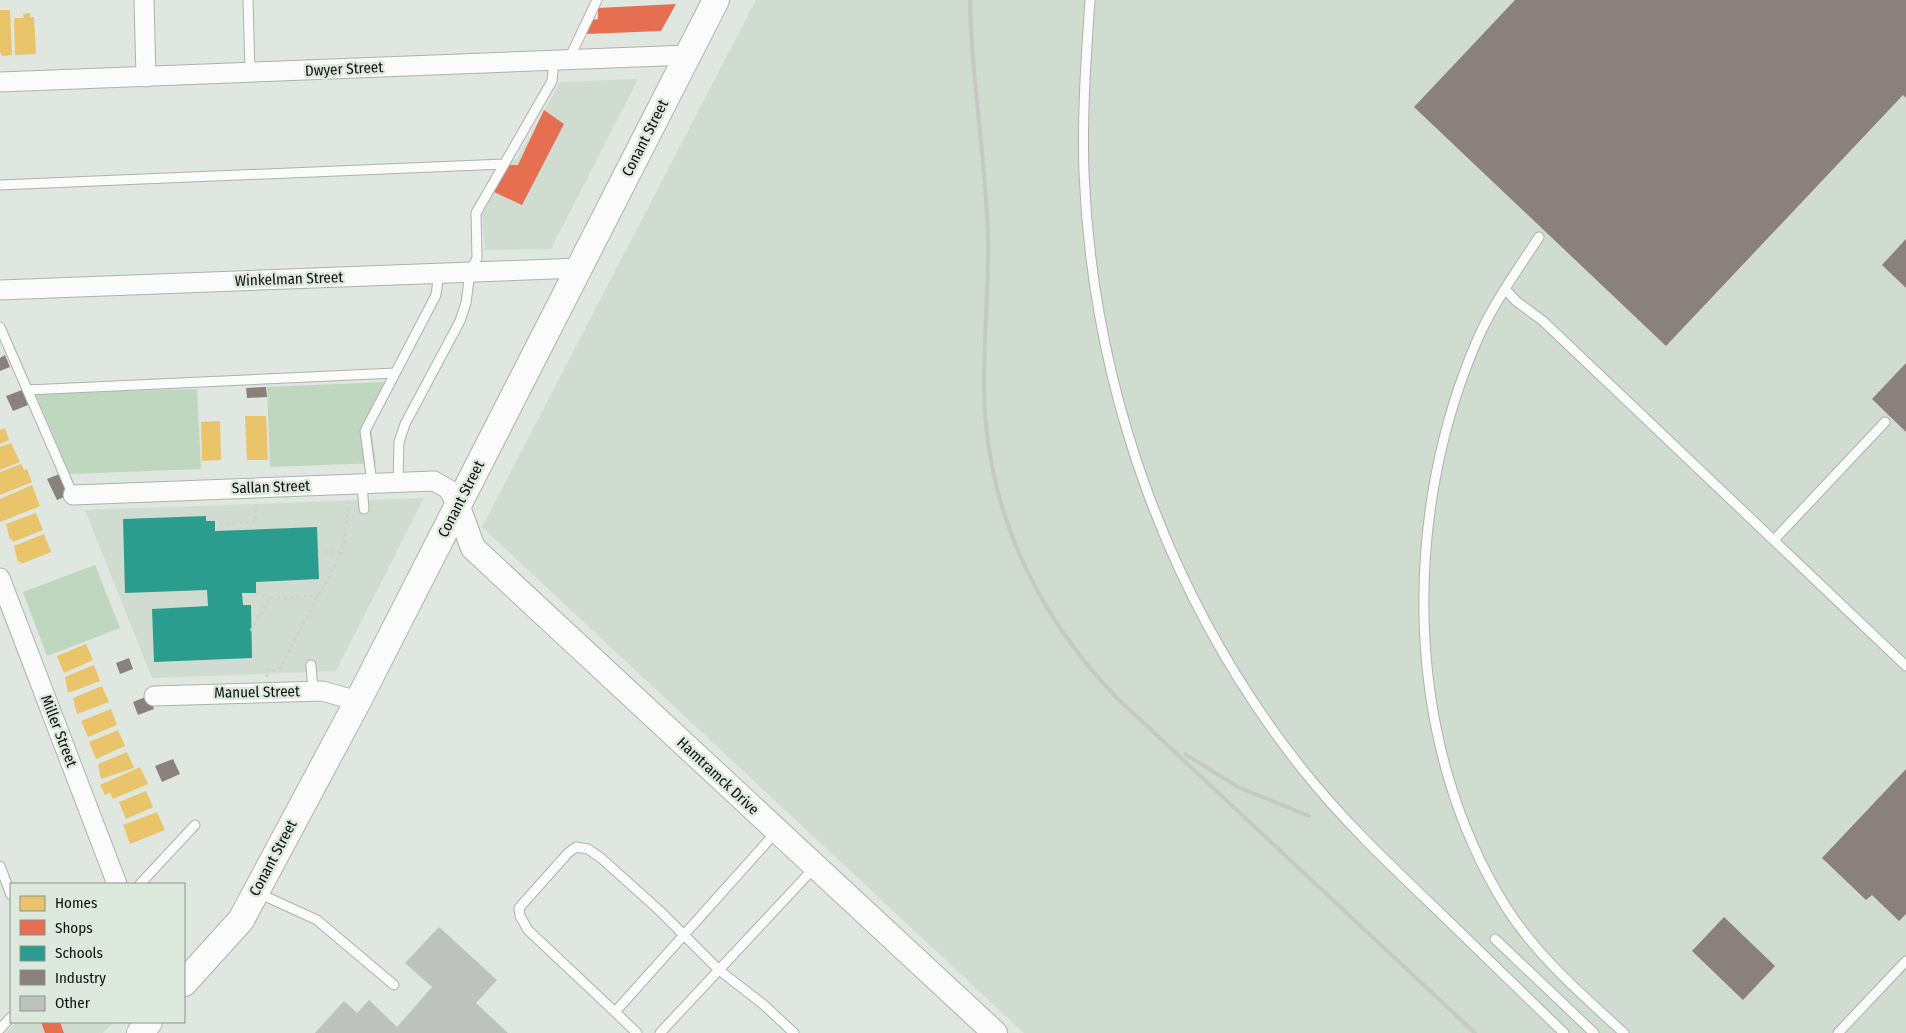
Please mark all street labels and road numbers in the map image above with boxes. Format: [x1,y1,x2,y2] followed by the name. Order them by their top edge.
[304,58,384,80] street label: Dwyer Street
[618,97,672,179] street label: Conant Street
[235,268,344,290] street label: Winkelman Street
[434,458,488,540] street label: Conant Street
[232,477,310,497] street label: Sallan Street
[214,682,300,702] street label: Manuel Street
[37,693,81,769] street label: Miller Street
[673,734,763,818] street label: Hamtramck Drive
[245,817,301,899] street label: Conant Street

